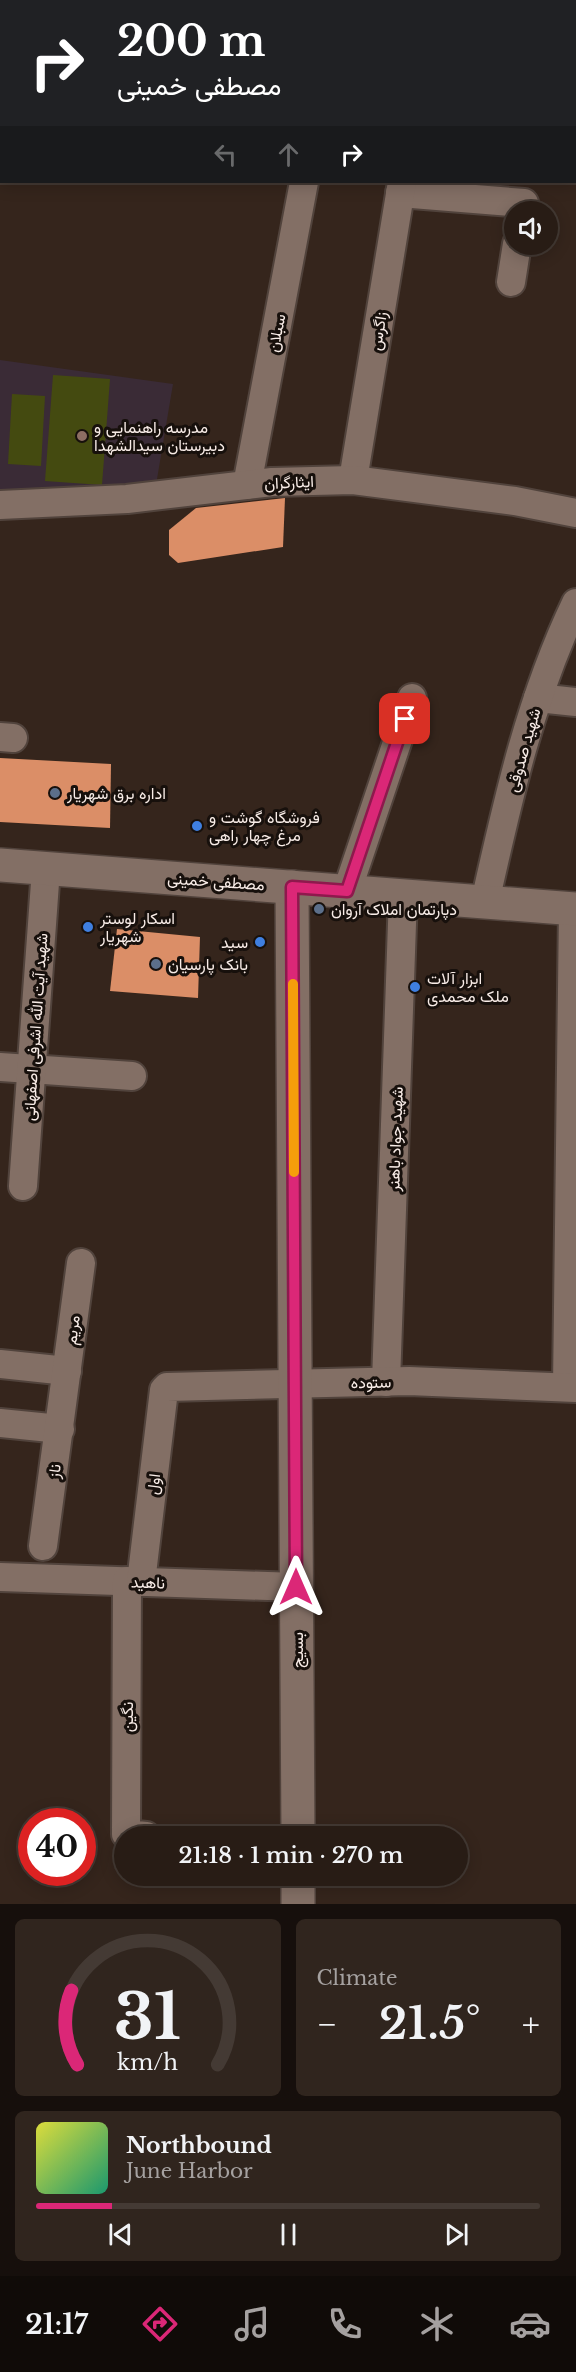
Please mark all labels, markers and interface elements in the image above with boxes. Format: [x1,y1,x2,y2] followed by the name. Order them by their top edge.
[117,15,265,67] text: 200 m
[18,24,96,102] icon: right
[117,69,282,102] text: مصطفی خمینی
[209,138,242,171] icon: left
[272,138,305,171] icon: ahead
[335,138,368,171] icon: right
[504,201,558,255] map controls
[504,201,558,255] button: sound
[365,310,392,352] street label: زاگرس
[262,312,290,354] street label: سبلان
[94,417,225,456] place label: مدرسه راهنمایی و دبیرستان سیدالشهدا
[75,429,89,443] marker: مدرسه راهنمایی و دبیرستان سیدالشهدا
[264,471,314,494] street label: ایثارگران
[379,693,430,744] pin
[388,702,421,735] icon: arrive
[502,706,545,794] street label: شهید صدوقی
[66,783,166,804] place label: اداره برق شهریار
[48,786,62,800] marker: اداره برق شهریار
[209,807,320,847] place label: فروشگاه گوشت و مرغ چهار راهی
[190,819,204,833] marker: فروشگاه گوشت و مرغ چهار راهی
[167,868,265,895] street label: مصطفی خمینی
[331,899,457,921] place label: دپارتمان املاک آروان
[312,902,326,916] marker: دپارتمان املاک آروان
[99,908,175,947] place label: اسکار لوستر شهریار
[81,920,95,934] marker: اسکار لوستر شهریار
[18,932,53,1122] street label: شهید آیت الله اشرفی اصفهانی
[221,932,248,952] place label: سید
[253,935,267,949] marker: سید
[168,954,248,976] place label: بانک پارسیان
[149,957,163,971] marker: بانک پارسیان
[427,968,509,1007] place label: ابزار آلات ملک محمدی
[408,980,422,994] marker: ابزار آلات ملک محمدی
[383,1086,408,1193] street label: شهید جواد باهنر
[60,1314,85,1346] street label: مریم
[351,1372,391,1393] street label: ستوده
[43,1463,66,1481] street label: ناز
[142,1472,165,1496] street label: اول
[264,1555,328,1619] position arrow
[131,1571,165,1593] street label: ناهید
[287,1632,309,1668] street label: بسیج
[117,1702,138,1732] street label: نگین
[18,1808,96,1886] speed limit sign: 40
[179,1842,403,1869] text: 21:18 · 1 min · 270 m
[317,1966,397,1990] text: Climate
[114,1978,181,2056] text: 31
[379,1995,481,2051] text: 21.5°
[317,2004,337,2045] text: −
[522,2004,540,2045] text: +
[117,2049,178,2076] text: km/h
[126,2132,272,2159] text: Northbound
[126,2159,253,2183] text: June Harbor
[104,2218,137,2251] icon: previous
[272,2218,305,2251] icon: pause
[440,2218,473,2251] icon: next
[139,2303,181,2345] icon: directions
[231,2303,273,2345] icon: music
[324,2303,366,2345] icon: phone
[416,2303,458,2345] icon: climate
[509,2303,551,2345] icon: car
[25,2308,88,2341] text: 21:17

